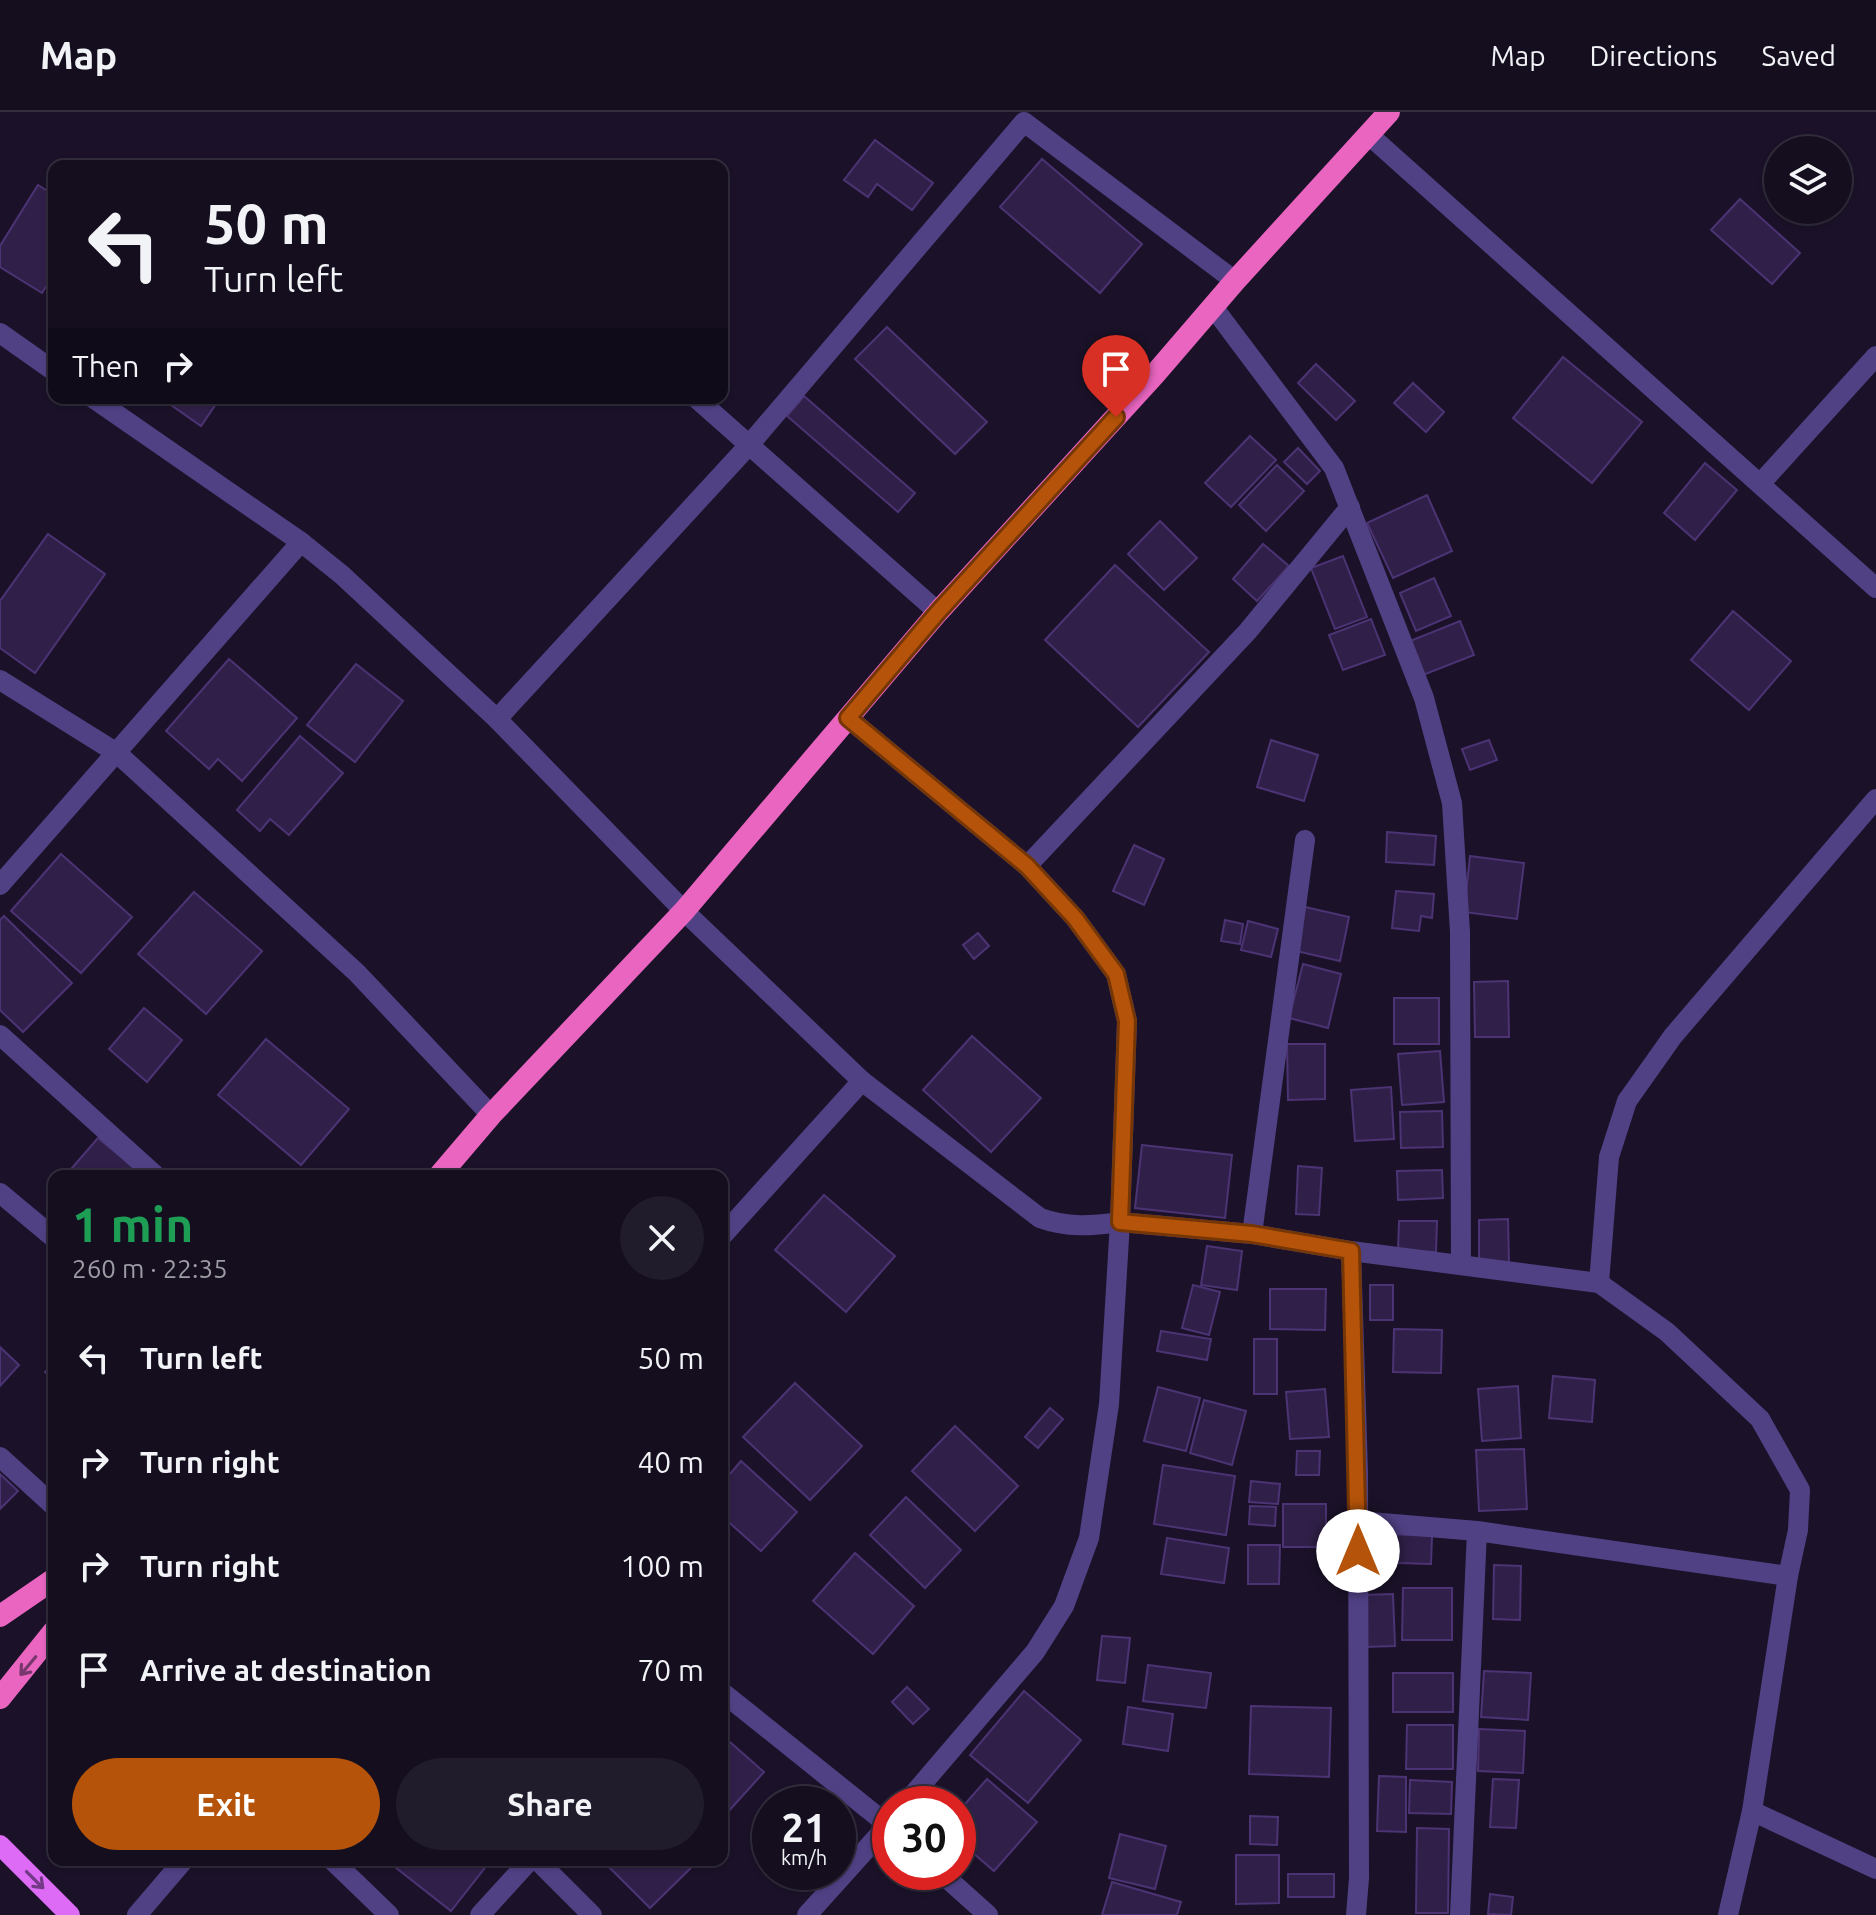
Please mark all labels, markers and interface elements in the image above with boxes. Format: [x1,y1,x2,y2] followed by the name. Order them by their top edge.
[40,34,117,76] text: Map
[1490,40,1546,71] text: Map
[1590,40,1717,71] text: Directions
[1761,40,1836,71] text: Saved
[1764,136,1852,224] map controls
[1764,136,1852,224] button: layers
[72,192,176,296] icon: left
[204,192,329,255] text: 50 m
[204,258,343,299] text: Turn left
[1082,335,1150,417] pin
[156,344,200,388] icon: right
[1094,347,1138,391] icon: arrive
[72,349,140,383] text: Then
[620,1196,704,1280] button: close
[72,1197,193,1251] text: 1 min
[72,1254,228,1283] text: 260 m · 22:35
[72,1336,116,1380] icon: left
[140,1341,262,1375] text: Turn left
[637,1341,704,1375] text: 50 m
[72,1440,116,1484] icon: right
[140,1445,280,1479] text: Turn right
[637,1445,704,1479] text: 40 m
[1316,1509,1400,1593] position arrow
[72,1544,116,1588] icon: right
[140,1549,280,1583] text: Turn right
[620,1549,704,1583] text: 100 m
[72,1648,116,1692] icon: arrive
[140,1653,432,1687] text: Arrive at destination
[637,1653,704,1687] text: 70 m
[19,1655,37,1675] one-way arrow
[72,1758,380,1850] button: Exit
[396,1758,704,1850] button: Share
[872,1786,976,1890] speed limit sign: 30
[781,1805,827,1850] text: 21
[781,1846,827,1869] text: km/h
[25,1870,44,1889] one-way arrow

